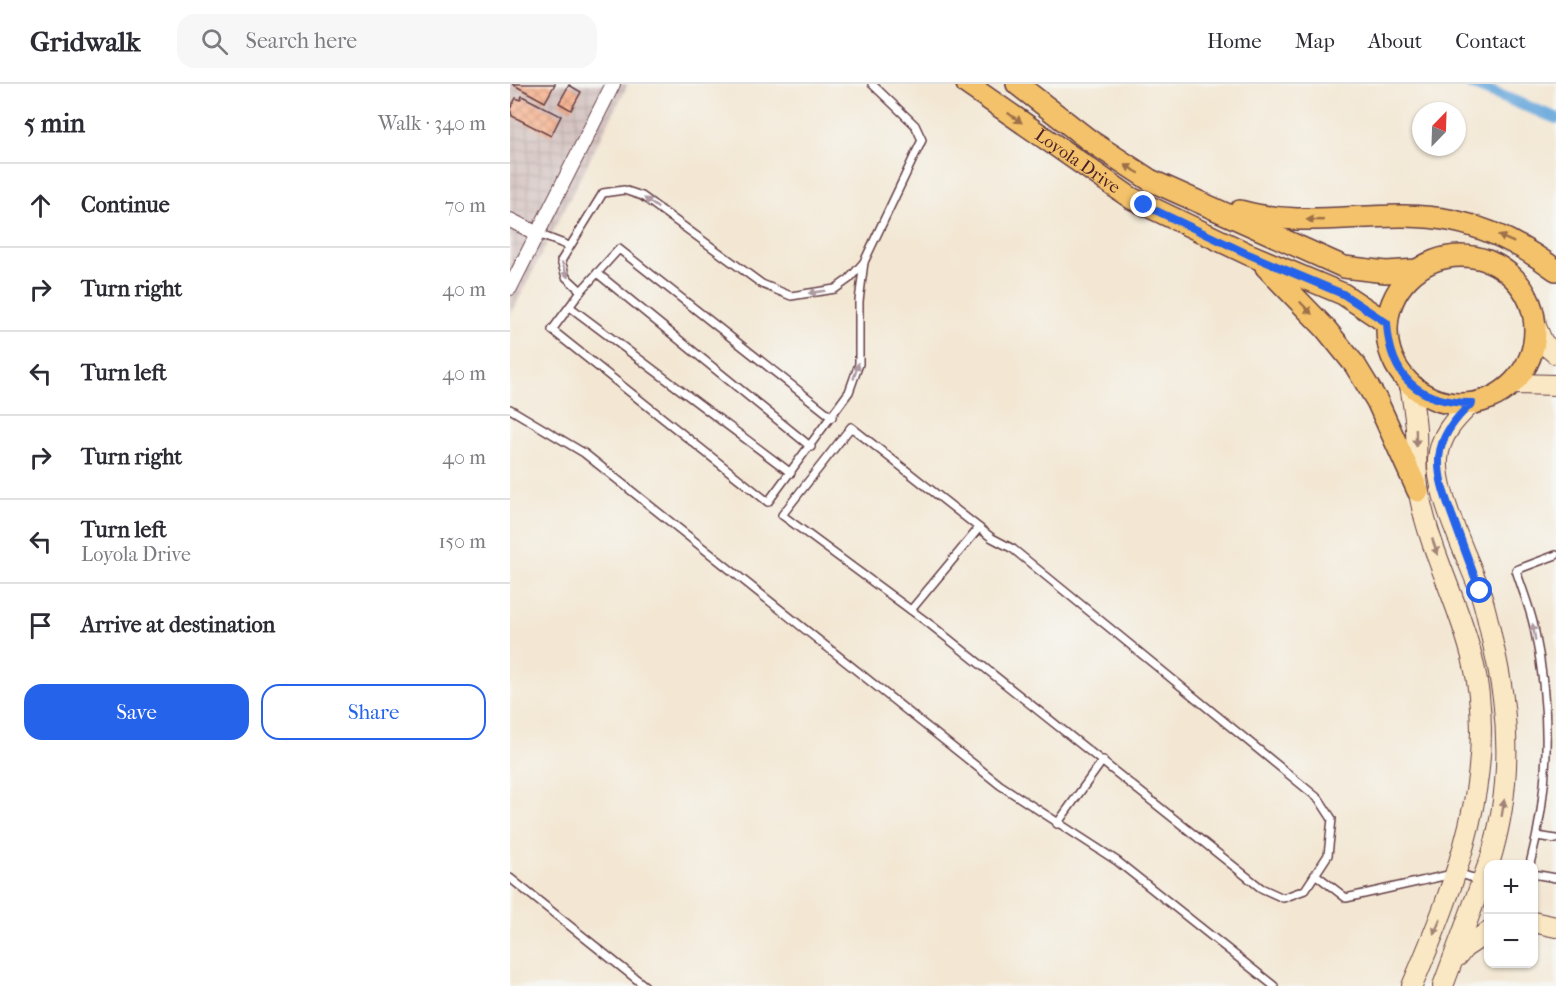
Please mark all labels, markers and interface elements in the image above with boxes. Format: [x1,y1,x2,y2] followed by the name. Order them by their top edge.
[177,14,597,68] search box
[30,25,141,58] text: Gridwalk
[198,25,231,58] icon: search
[246,28,357,54] text: Search here
[1207,29,1262,53] text: Home
[1295,29,1335,53] text: Map
[1368,29,1422,53] text: About
[1455,29,1526,53] text: Contact
[1412,102,1466,156] north arrow
[24,108,85,139] text: 5 min
[378,112,486,135] text: Walk · 340 m
[1006,112,1022,124] one-way arrow
[1031,125,1124,198] street label: Loyola Drive
[1123,164,1140,174] one-way arrow
[24,189,57,222] icon: ahead
[1130,191,1156,217] route end
[81,192,170,218] text: Continue
[444,194,486,217] text: 70 m
[643,197,658,209] one-way arrow
[1305,216,1324,225] one-way arrow
[1498,235,1515,244] one-way arrow
[560,262,570,280] one-way arrow
[24,273,57,306] icon: right
[81,276,182,302] text: Turn right
[442,278,486,301] text: 40 m
[807,288,826,297] one-way arrow
[1299,300,1312,315] one-way arrow
[24,357,57,390] icon: left
[81,360,167,386] text: Turn left
[442,362,486,385] text: 40 m
[852,362,861,380] one-way arrow
[1411,428,1421,447] one-way arrow
[24,441,57,474] icon: right
[81,444,182,470] text: Turn right
[442,446,486,469] text: 40 m
[81,517,167,543] text: Turn left
[24,525,57,558] icon: left
[438,530,486,553] text: 150 m
[1431,538,1441,556] one-way arrow
[81,543,191,566] text: Loyola Drive
[1466,577,1492,603] route start
[24,609,57,642] icon: arrive
[81,612,275,638] text: Arrive at destination
[1530,622,1539,641] one-way arrow
[24,684,249,740] button: Save
[261,684,486,740] button: Share
[1499,798,1508,817] one-way arrow
[1484,860,1538,968] map controls
[1484,860,1538,914] button: +
[1484,914,1538,968] button: −
[1432,919,1442,937] one-way arrow

